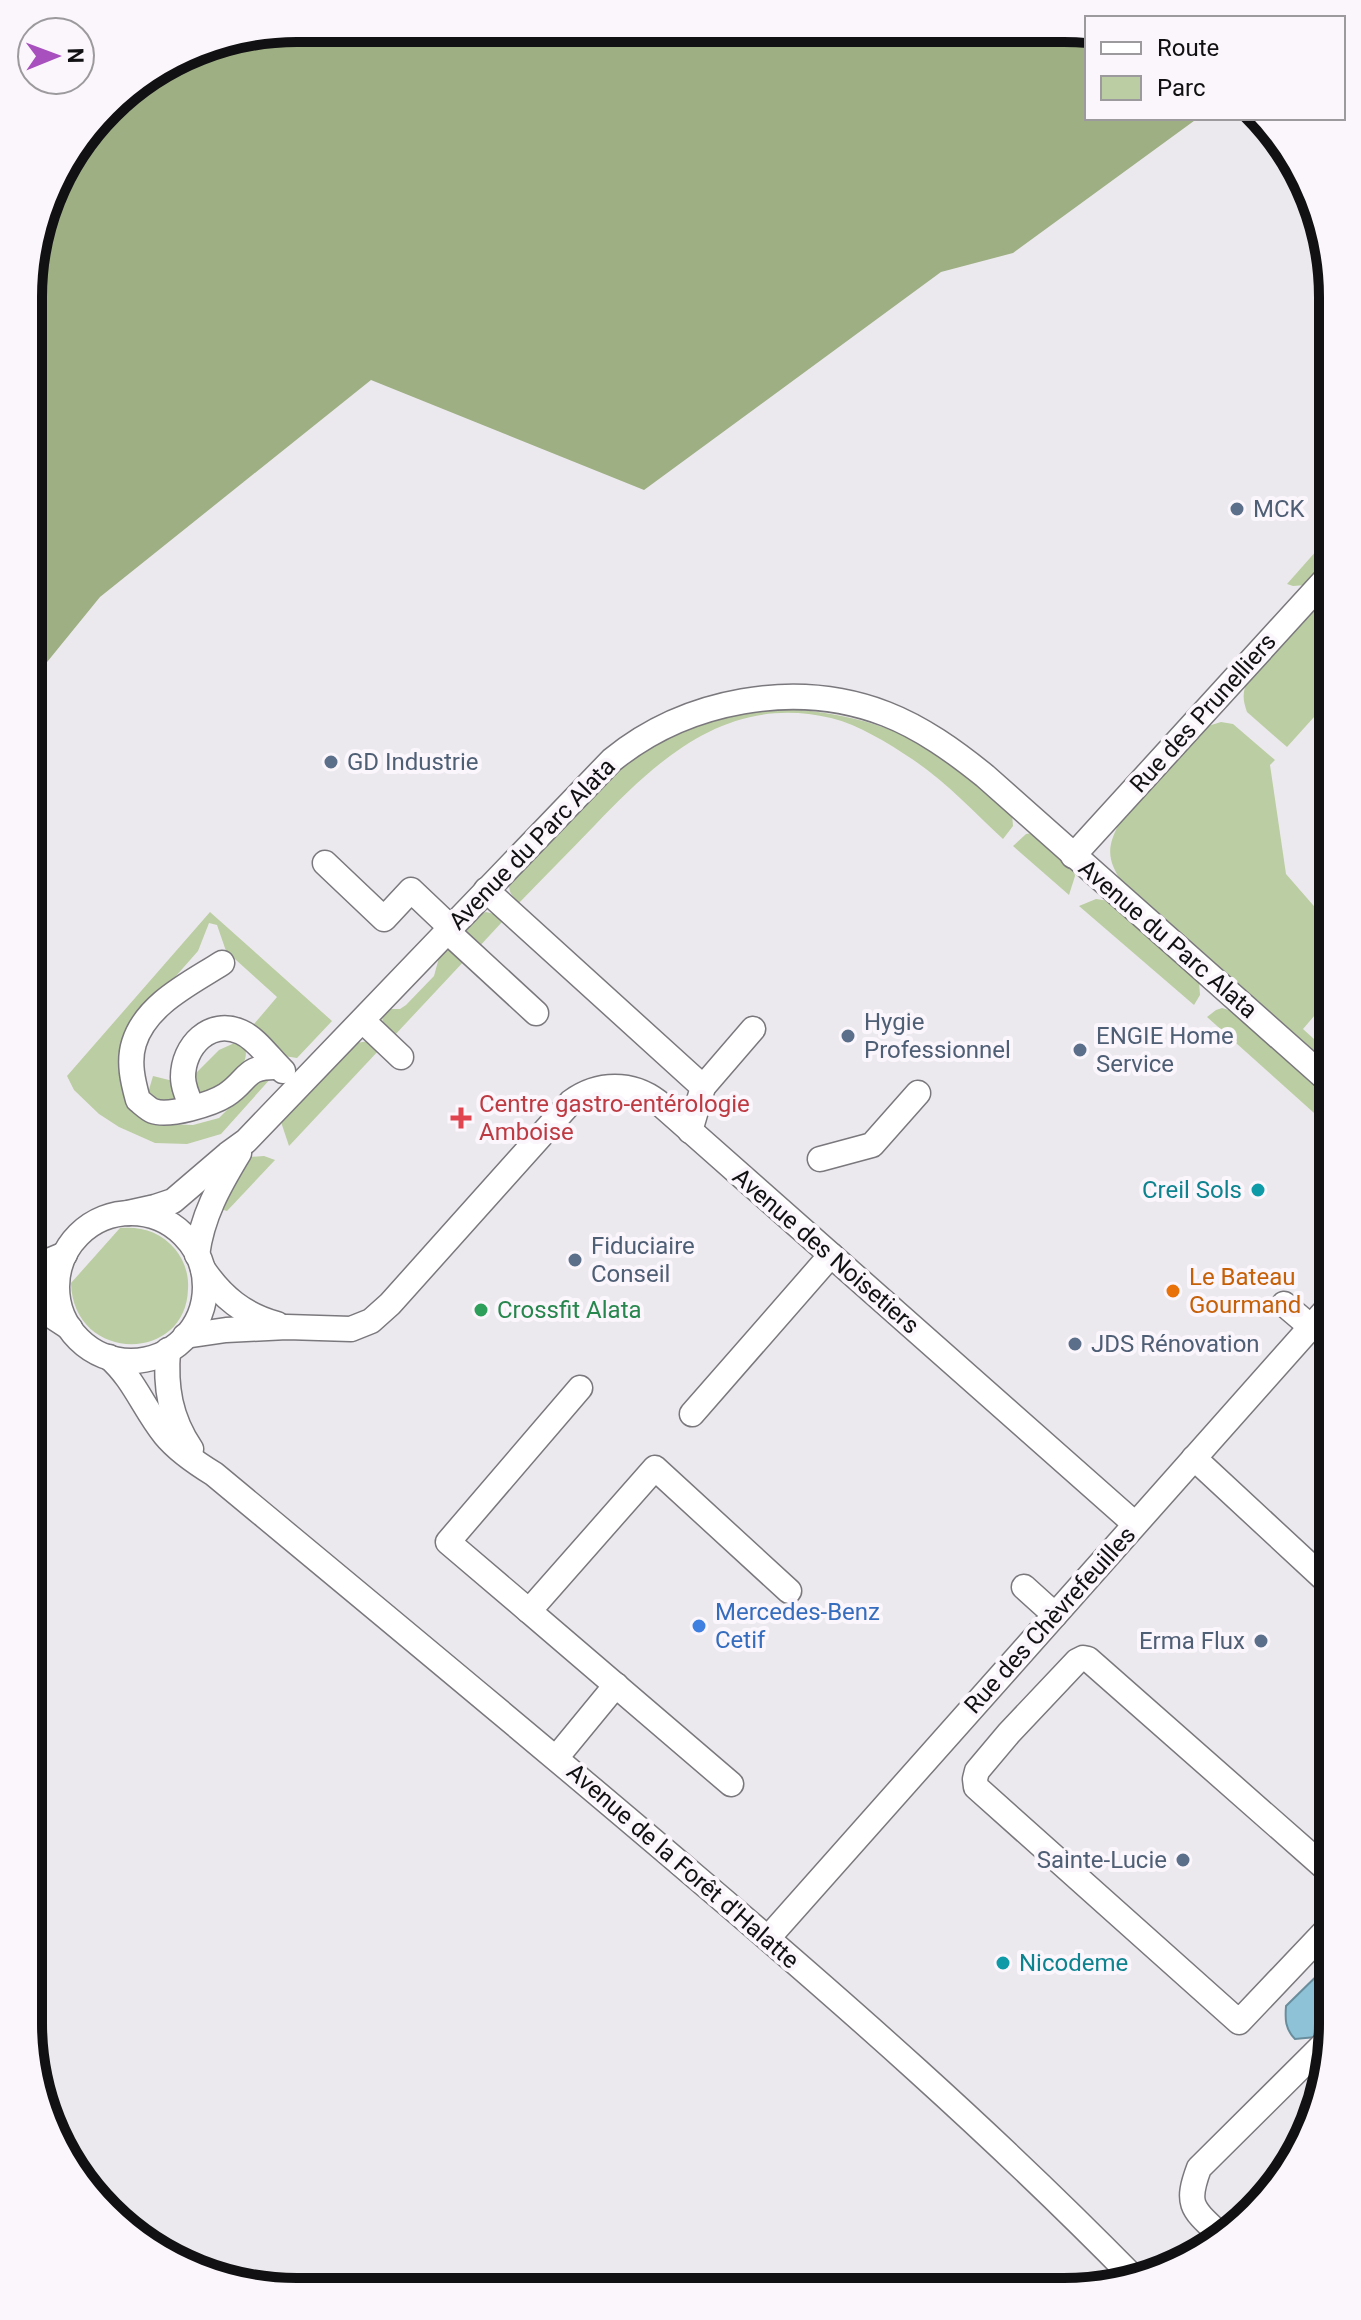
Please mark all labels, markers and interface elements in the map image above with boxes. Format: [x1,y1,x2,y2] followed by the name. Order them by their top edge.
[16,16,96,96] north arrow
[1085,16,1345,120] legend
[1157,34,1219,62] text: Route
[63,48,88,64] text: N
[1157,74,1206,102] text: Parc
[1253,495,1306,523] place label: MCK
[1228,500,1246,518] marker: MCK
[1124,628,1282,798] street label: Rue des Prunelliers
[347,748,479,776] place label: GD Industrie
[322,753,340,771] marker: GD Industrie
[443,753,621,935] street label: Avenue du Parc Alata
[1073,854,1263,1024] street label: Avenue du Parc Alata
[864,1008,1011,1064] place label: Hygie Professionnel
[1096,1022,1234,1078] place label: ENGIE Home Service
[839,1027,857,1045] marker: Hygie Professionnel
[1071,1041,1089,1059] marker: ENGIE Home Service
[479,1090,750,1146] place label: Centre gastro-entérologie Amboise
[450,1107,472,1129] marker: Centre gastro-entérologie Amboise
[727,1162,925,1340] street label: Avenue des Noisetiers
[1142,1176,1242,1204] place label: Creil Sols
[1249,1181,1267,1199] marker: Creil Sols
[591,1232,695,1288] place label: Fiduciaire Conseil
[566,1251,584,1269] marker: Fiduciaire Conseil
[1189,1263,1301,1319] place label: Le Bateau Gourmand
[1164,1282,1182,1300] marker: Le Bateau Gourmand
[497,1296,642,1324] place label: Crossfit Alata
[472,1301,490,1319] marker: Crossfit Alata
[1091,1330,1260,1358] place label: JDS Rénovation
[1066,1335,1084,1353] marker: JDS Rénovation
[959,1521,1141,1719] street label: Rue des Chèvrefeuilles
[715,1598,880,1654] place label: Mercedes-Benz Cetif
[690,1617,708,1635] marker: Mercedes-Benz Cetif
[1139,1627,1245,1655] place label: Erma Flux
[1252,1632,1270,1650] marker: Erma Flux
[561,1758,805,1974] street label: Avenue de la Forêt d'Halatte
[1037,1846,1167,1874] place label: Sainte-Lucie
[1174,1851,1192,1869] marker: Sainte-Lucie
[1019,1949,1128,1977] place label: Nicodeme
[994,1954,1012,1972] marker: Nicodeme

